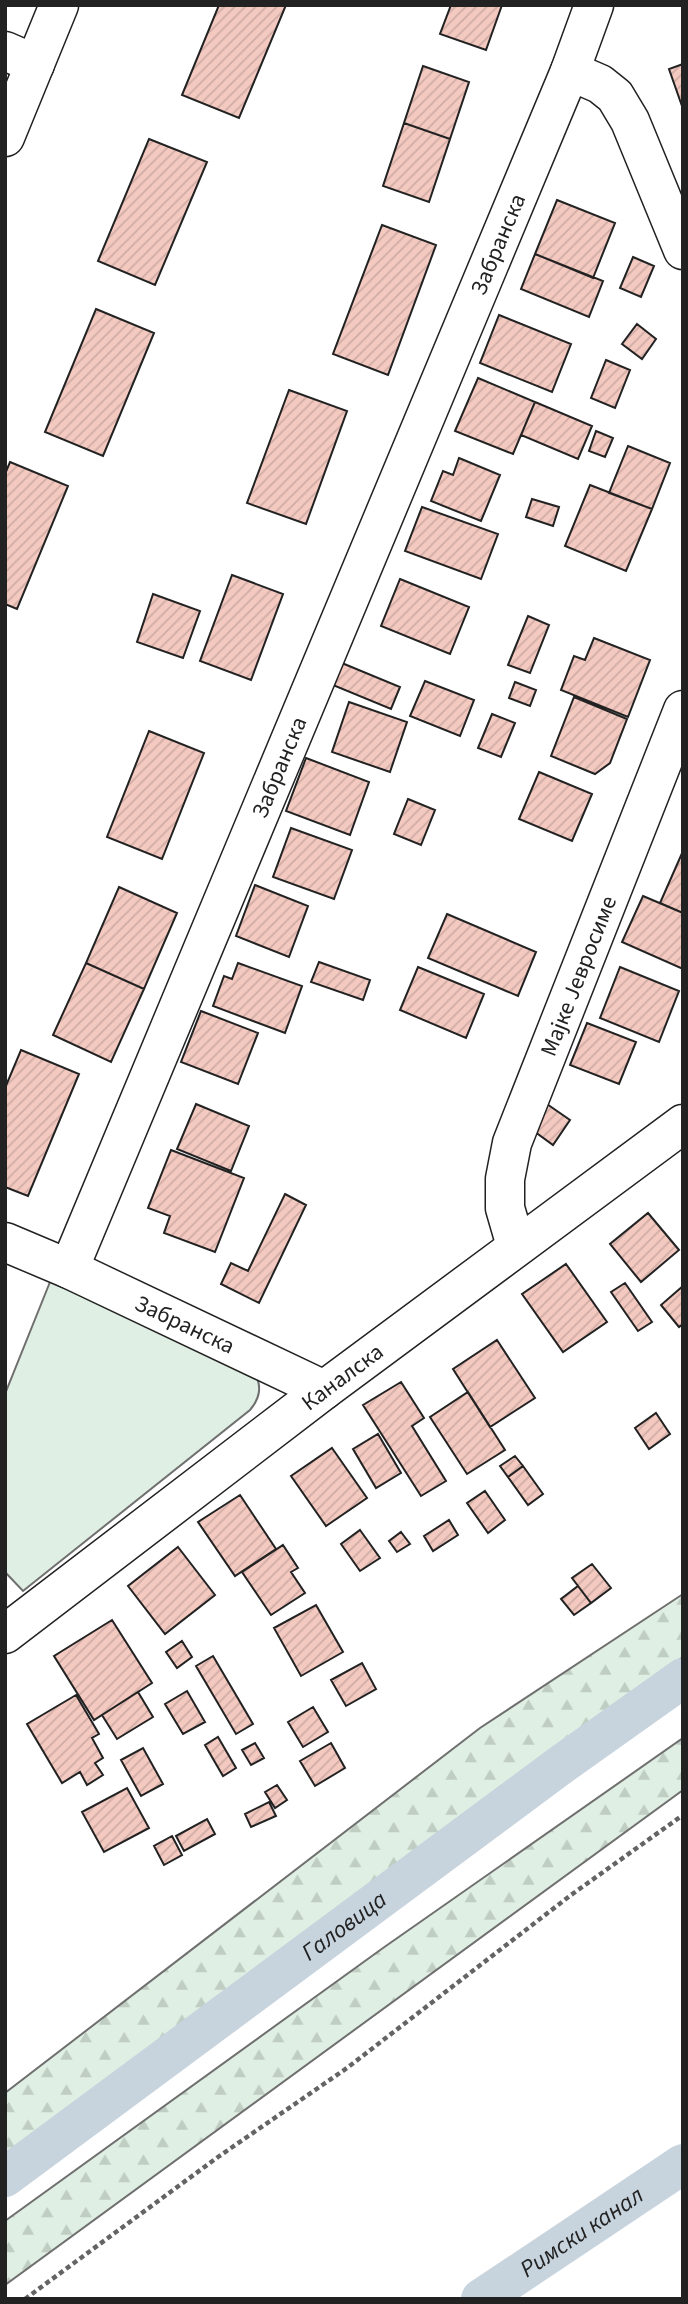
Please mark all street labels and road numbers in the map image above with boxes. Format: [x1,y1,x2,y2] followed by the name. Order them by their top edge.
[462,188,534,300] street label: Забранска
[243,711,315,823] street label: Забранска
[531,891,625,1061] street label: Мајке Јевросиме
[130,1286,241,1362] street label: Забранска
[294,1335,390,1418] street label: Каналска

